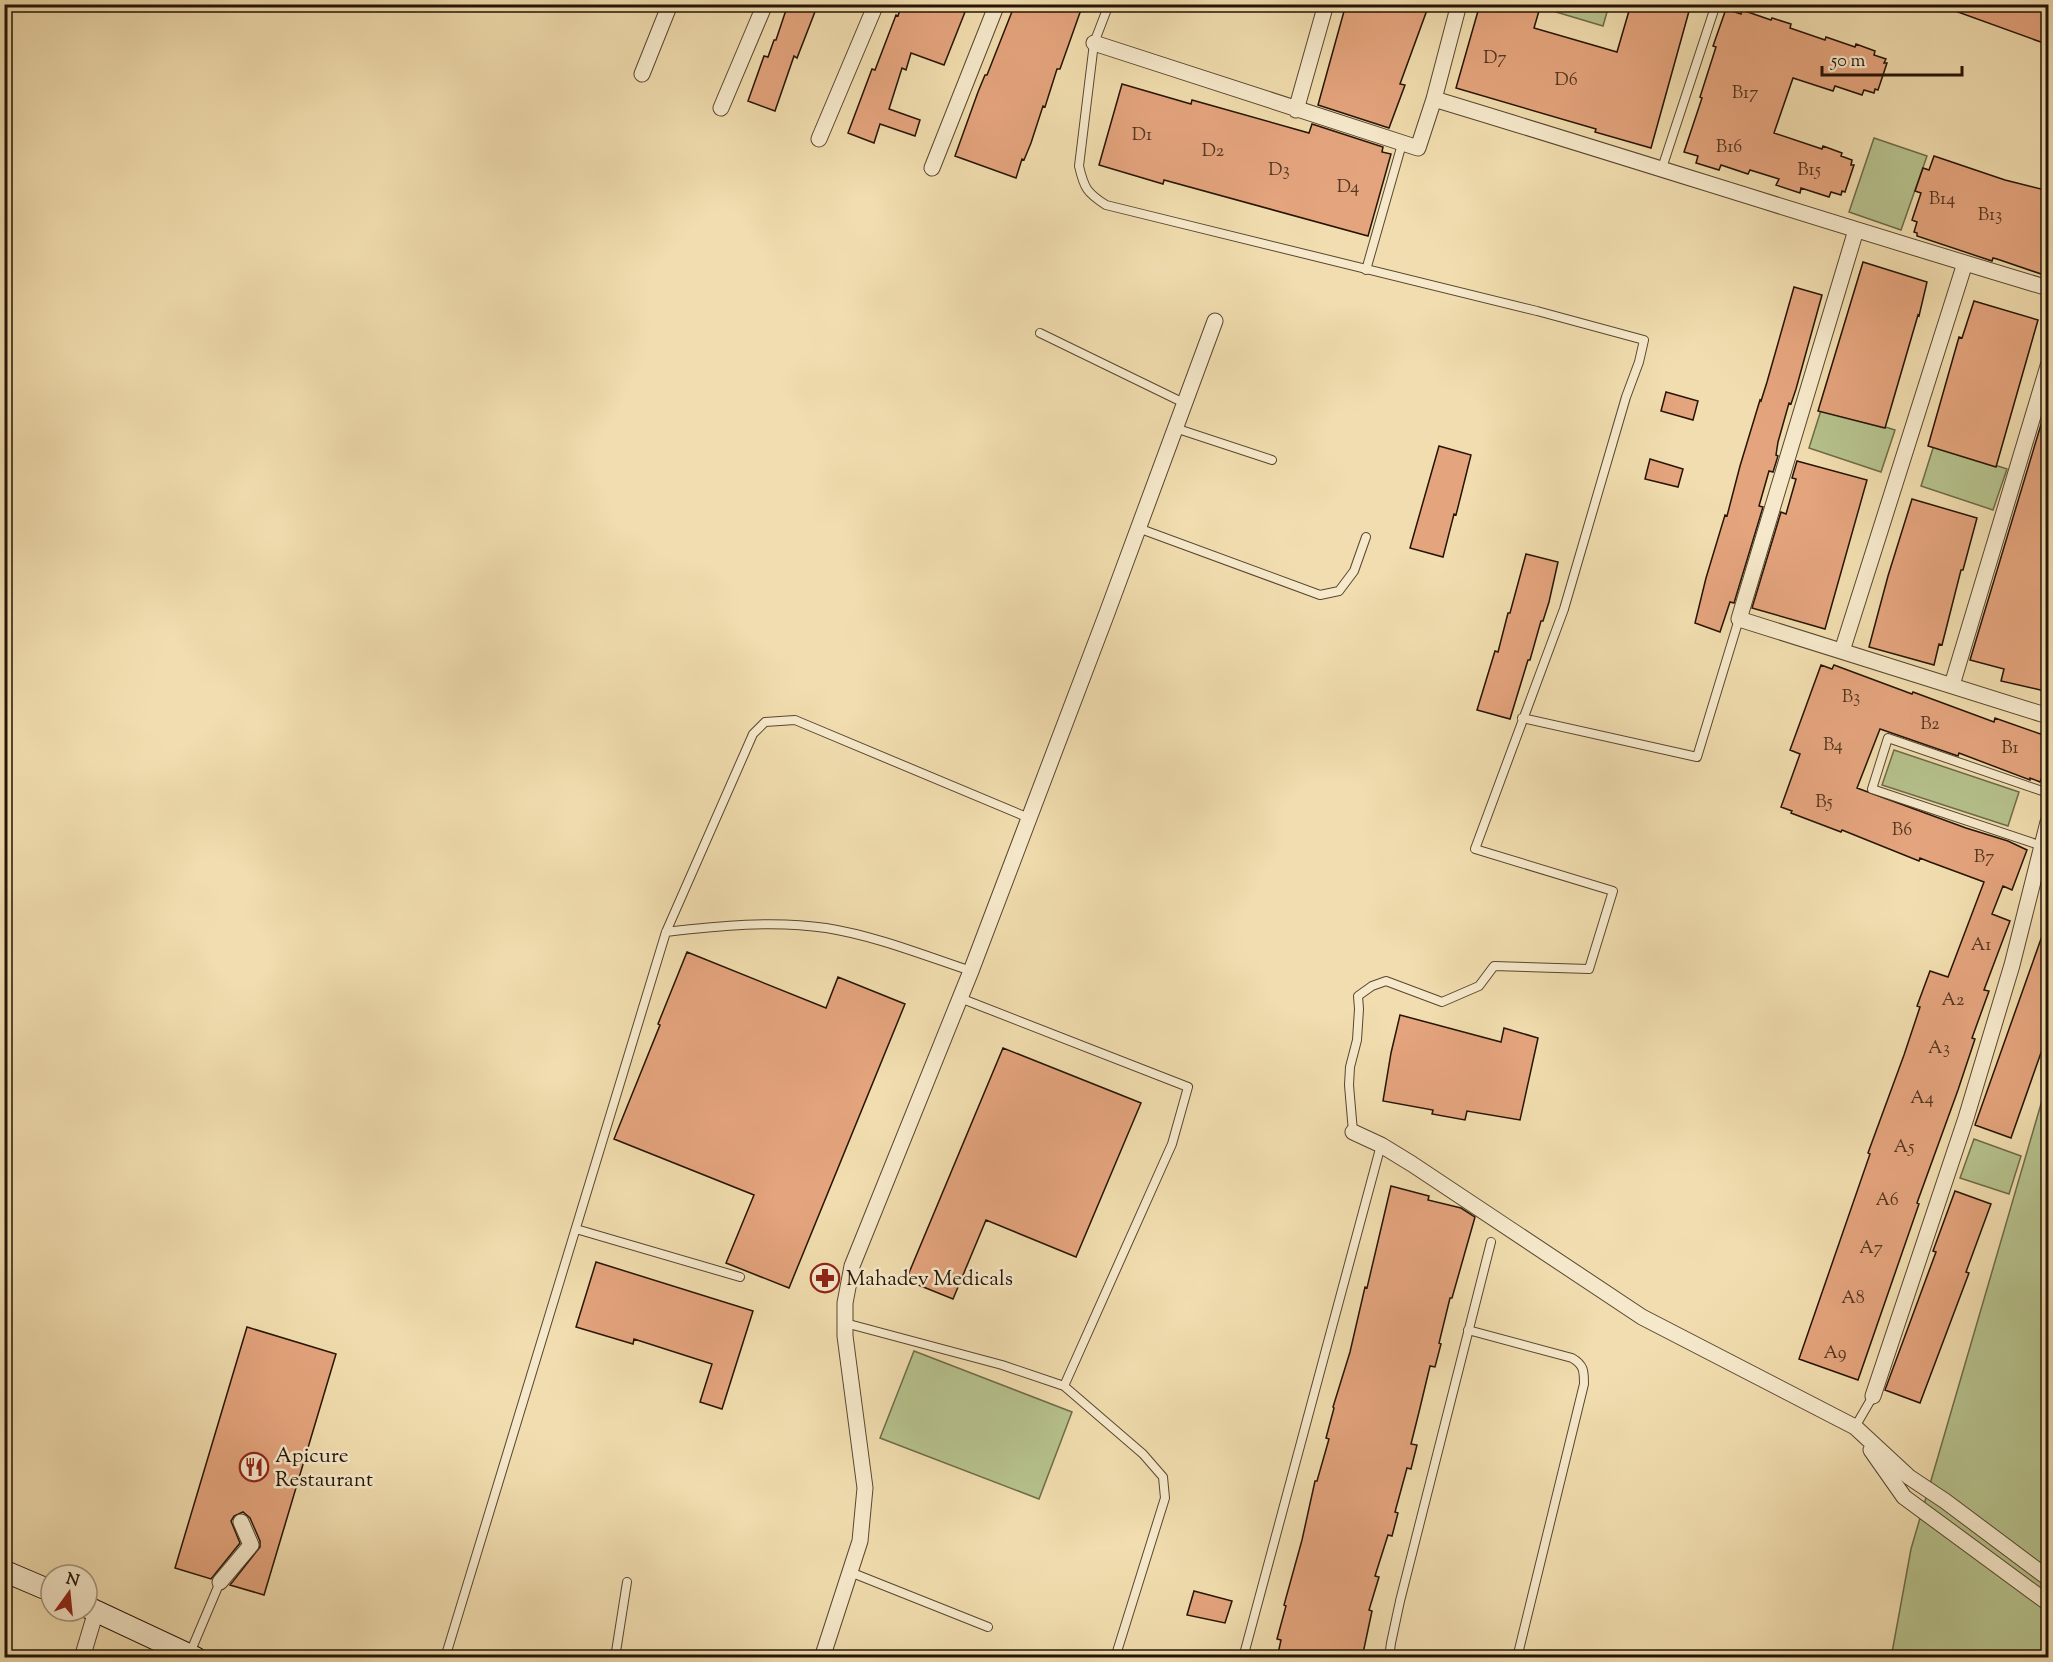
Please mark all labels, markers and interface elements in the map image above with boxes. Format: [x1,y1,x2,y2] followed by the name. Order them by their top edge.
[1822,39,1962,77] scale bar
[1483,46,1507,72] house number: D7
[1830,49,1866,75] text: 50 m
[1554,68,1578,94] house number: D6
[1732,81,1758,107] house number: B17
[1132,123,1152,149] house number: D1
[1716,135,1742,161] house number: B16
[1202,139,1225,165] house number: D2
[1268,158,1290,184] house number: D3
[1797,158,1821,184] house number: B15
[1337,175,1359,201] house number: D4
[1929,187,1955,213] house number: B14
[1978,203,2002,229] house number: B13
[1842,685,1860,711] house number: B3
[1920,712,1940,738] house number: B2
[1823,733,1843,759] house number: B4
[2001,736,2019,762] house number: B1
[1815,790,1833,816] house number: B5
[1892,818,1912,844] house number: B6
[1974,845,1994,871] house number: B7
[1971,933,1991,959] house number: A1
[1941,988,1965,1014] house number: A2
[1928,1036,1950,1062] house number: A3
[1910,1086,1934,1112] house number: A4
[1894,1135,1914,1161] house number: A5
[1875,1188,1899,1214] house number: A6
[1859,1236,1883,1262] house number: A7
[809,1262,841,1294] pharmacy icon: Mahadev Medicals
[846,1265,1013,1295] place label: Mahadev Medicals
[1841,1286,1865,1312] house number: A8
[1823,1341,1847,1367] house number: A9
[275,1442,373,1496] place label: Apicure Restaurant
[238,1451,270,1483] restaurant icon: Apicure Restaurant
[39,1563,99,1623] north arrow
[63,1568,82,1594] text: N

